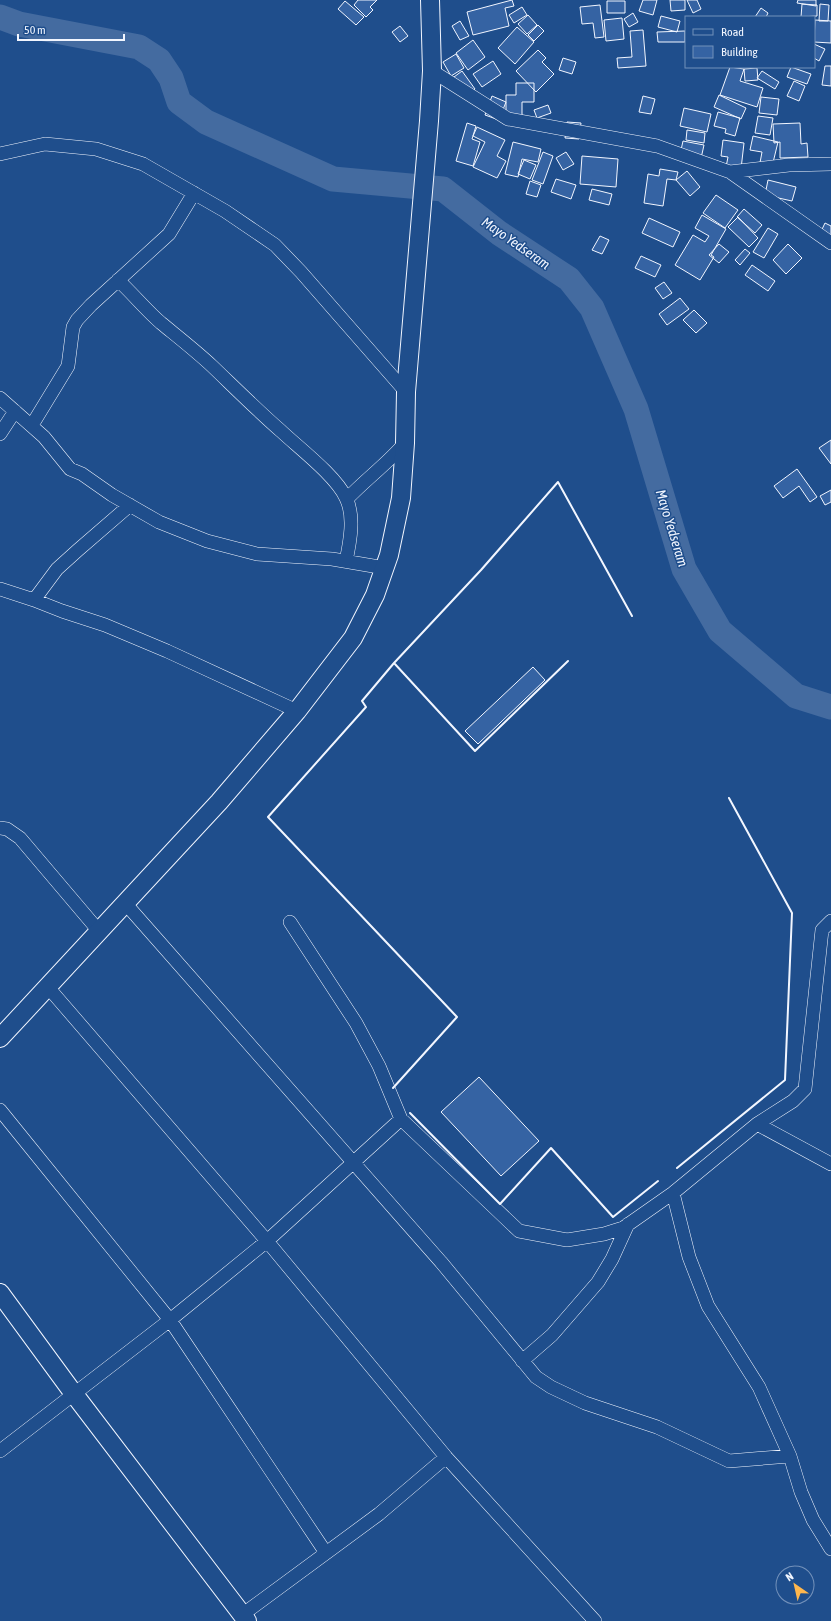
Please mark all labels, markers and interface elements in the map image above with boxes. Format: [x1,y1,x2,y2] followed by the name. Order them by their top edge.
[18,16,124,42] scale bar
[685,16,815,68] legend
[24,23,46,37] text: 50 m
[721,25,744,39] text: Road
[721,45,759,59] text: Building
[479,214,553,272] water label: Mayo Yedseram
[653,488,691,568] water label: Mayo Yedseram
[775,1565,815,1605] north arrow
[783,1570,795,1584] text: N

